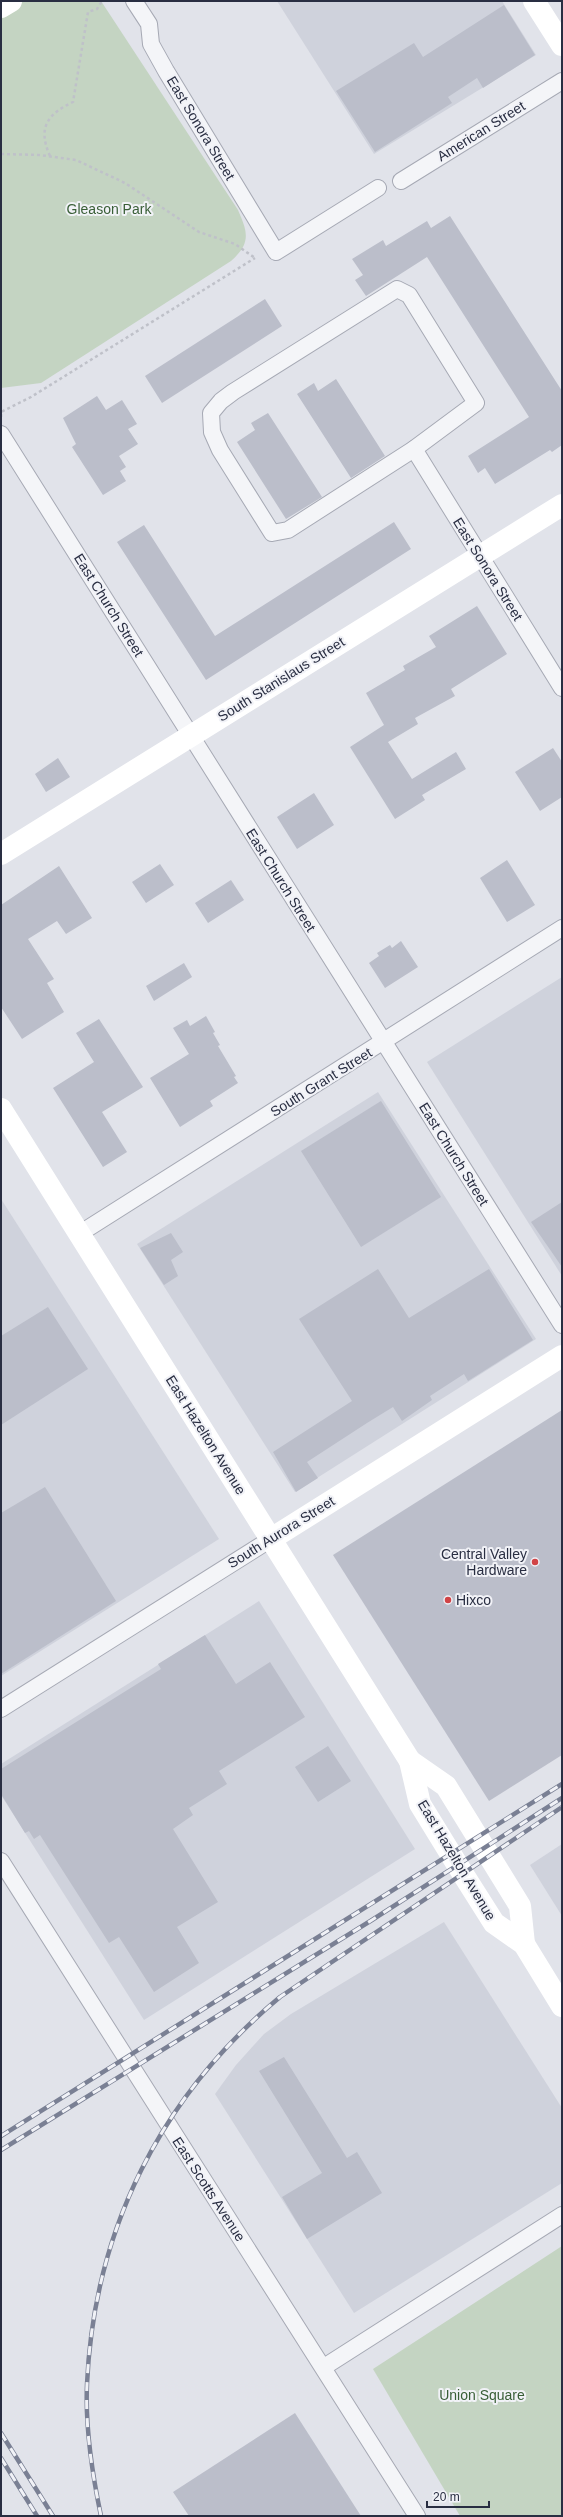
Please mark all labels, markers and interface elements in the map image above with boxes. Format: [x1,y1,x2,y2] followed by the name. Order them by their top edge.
[164,73,238,183] street label: East Sonora Street
[434,98,528,164] street label: American Street
[67,201,152,217] park label: Gleason Park
[450,515,526,623] street label: East Sonora Street
[71,551,147,659] street label: East Church Street
[215,633,347,725] street label: South Stanislaus Street
[243,826,319,934] street label: East Church Street
[267,1044,375,1120] street label: South Grant Street
[416,1100,492,1208] street label: East Church Street
[163,1372,249,1498] street label: East Hazelton Avenue
[225,1493,337,1571] street label: South Aurora Street
[441,1546,527,1578] place label: Central Valley Hardware
[530,1557,540,1567] marker: Central Valley Hardware
[456,1592,491,1608] place label: Hixco
[443,1595,453,1605] marker: Hixco
[415,1797,499,1923] street label: East Hazelton Avenue
[169,2134,249,2244] street label: East Scotts Avenue
[439,2387,525,2403] park label: Union Square
[427,2483,489,2509] scale bar
[433,2490,460,2504] text: 20 m

